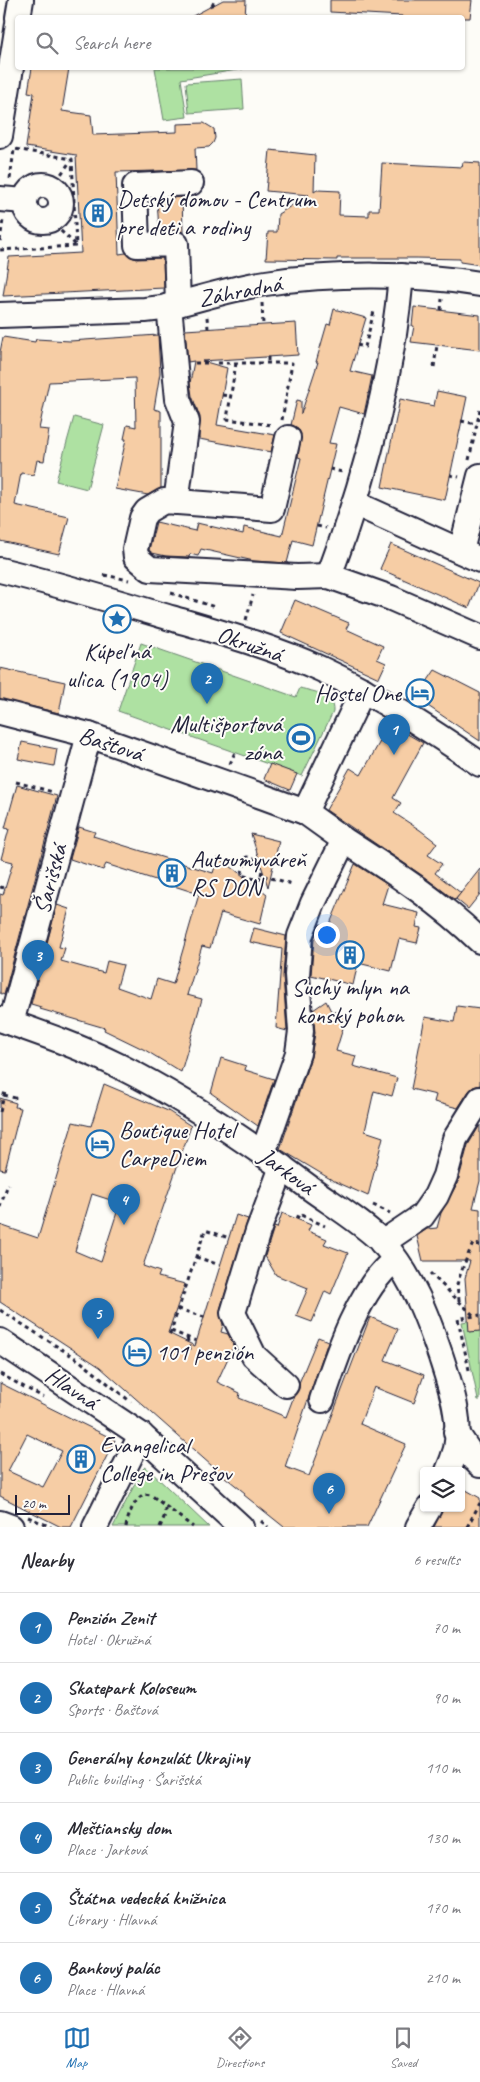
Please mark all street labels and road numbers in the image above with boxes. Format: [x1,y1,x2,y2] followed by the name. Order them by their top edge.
[196,268,287,314] street label: Záhradná
[213,619,289,670] street label: Okružná
[75,720,149,769] street label: Baštová
[26,838,74,917] street label: Šarišská
[252,1140,323,1203] street label: Jarková
[40,1359,106,1418] street label: Hlavná

